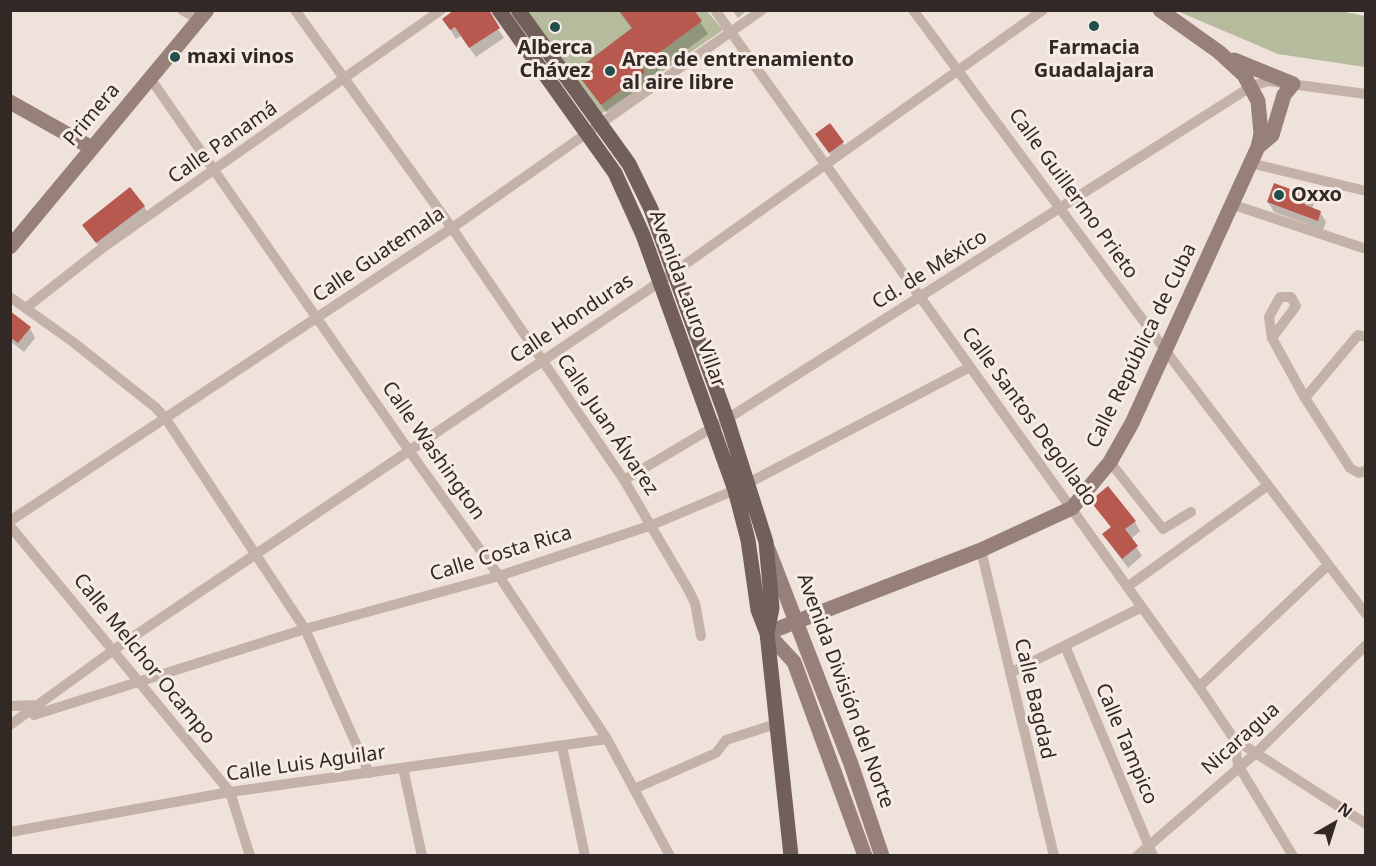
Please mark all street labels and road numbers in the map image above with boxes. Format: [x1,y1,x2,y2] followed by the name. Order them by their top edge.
[59,79,125,151] street label: Primera
[164,97,282,189] street label: Calle Panamá
[1003,104,1143,284] street label: Calle Guillermo Prieto
[309,202,449,308] street label: Calle Guatemala
[644,207,730,391] street label: Avenida Lauro Villar
[868,225,992,315] street label: Cd. de México
[1082,240,1202,452] street label: Calle República de Cuba
[506,269,638,369] street label: Calle Honduras
[956,323,1102,511] street label: Calle Santos Degollado
[551,350,663,500] street label: Calle Juan Álvarez
[376,377,490,525] street label: Calle Washington
[427,521,575,587] street label: Calle Costa Rica
[68,569,220,749] street label: Calle Melchor Ocampo
[791,570,899,812] street label: Avenida División del Norte
[1008,636,1060,762] street label: Calle Bagdad
[1090,680,1162,808] street label: Calle Tampico
[1197,698,1285,780] street label: Nicaragua
[225,741,387,787] street label: Calle Luis Aguilar

